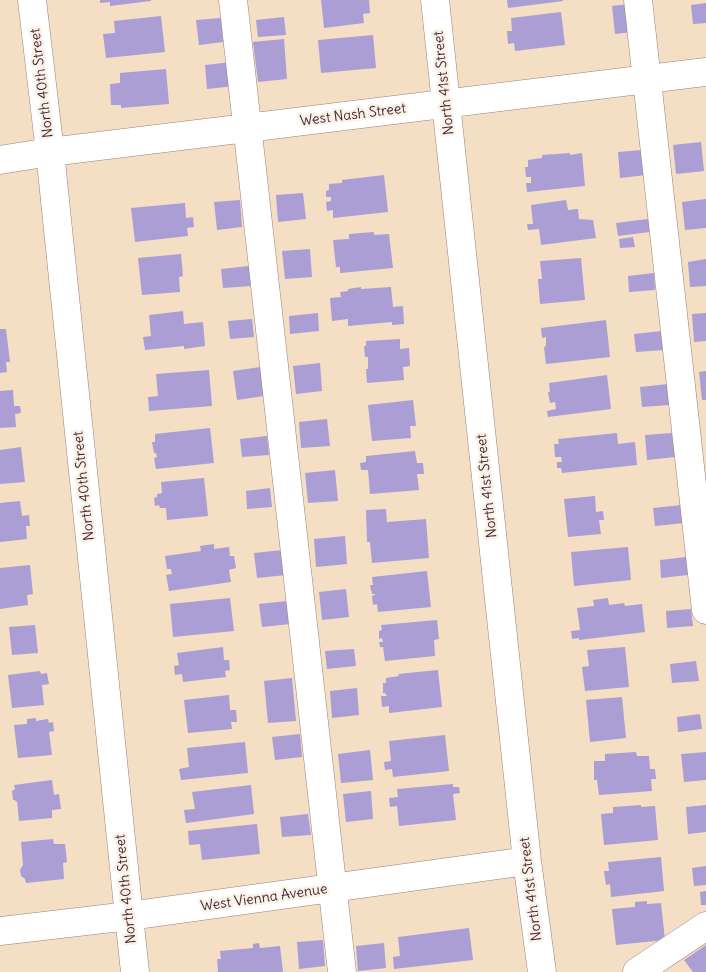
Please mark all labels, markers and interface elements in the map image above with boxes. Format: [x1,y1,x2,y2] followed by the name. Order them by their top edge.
[27,27,57,139] street label: North 40th Street
[430,30,458,136] street label: North 41st Street
[299,100,407,130] street label: West Nash Street
[70,430,98,542] street label: North 40th Street
[473,433,501,539] street label: North 41st Street
[112,833,140,945] street label: North 40th Street
[516,836,546,942] street label: North 41st Street
[199,881,329,915] street label: West Vienna Avenue

